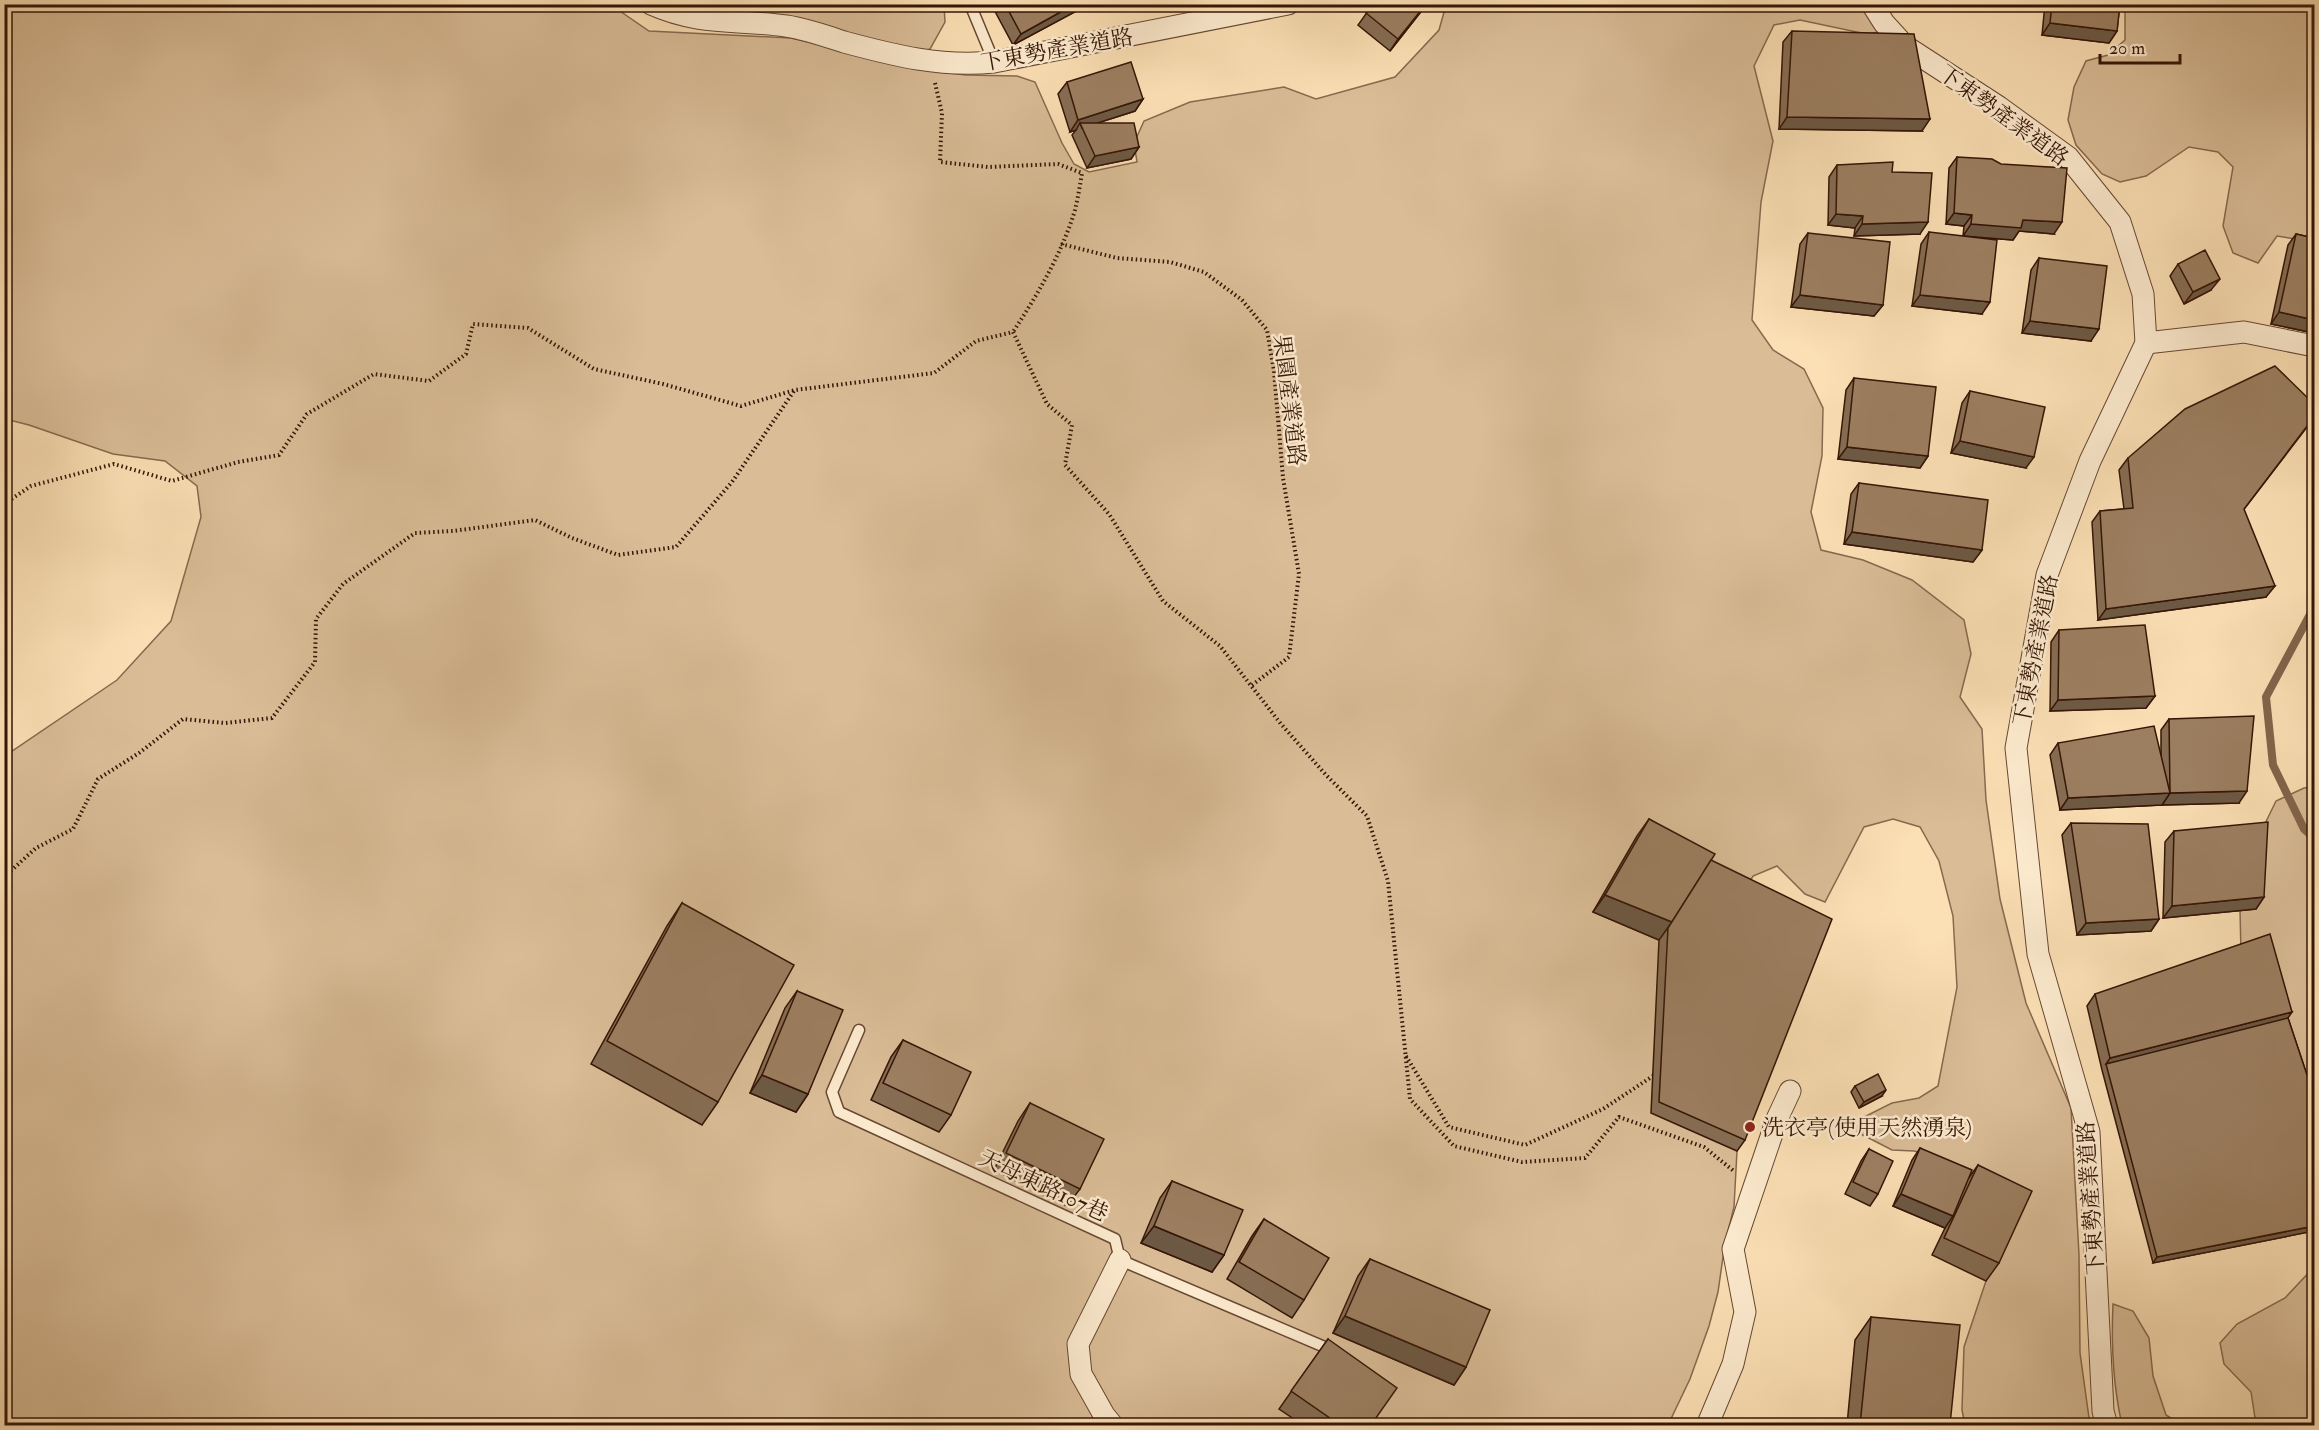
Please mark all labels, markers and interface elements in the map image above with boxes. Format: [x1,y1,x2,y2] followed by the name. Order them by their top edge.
[979,23,1135,77] street label: 下東勢產業道路
[2100,27,2180,65] scale bar
[2109,37,2145,60] text: 20 m
[1933,59,2074,172] street label: 下東勢產業道路
[1267,333,1311,467] street label: 果園產業道路
[2008,572,2064,728] street label: 下東勢產業道路
[1762,1114,1972,1142] place label: 洗衣亭(使用天然湧泉)
[1743,1120,1757,1134] marker: 洗衣亭(使用天然湧泉)
[2072,1120,2110,1276] street label: 下東勢產業道路
[975,1144,1113,1228] street label: 天母東路107巷

